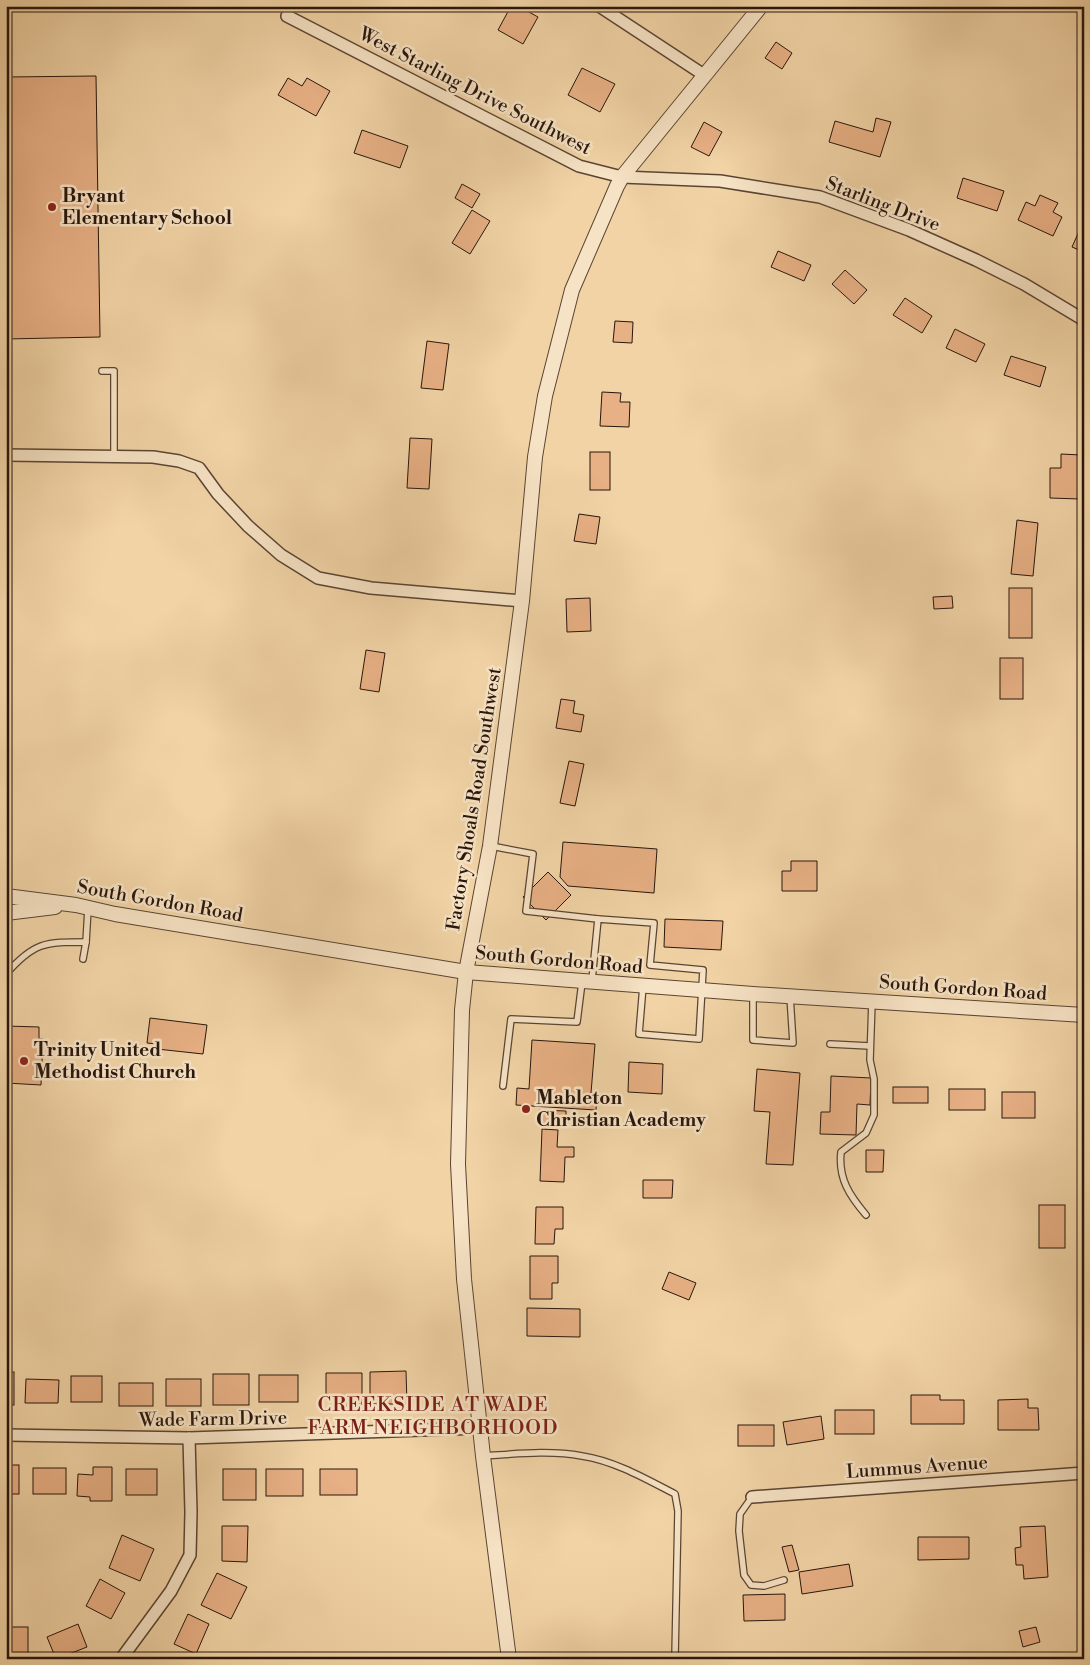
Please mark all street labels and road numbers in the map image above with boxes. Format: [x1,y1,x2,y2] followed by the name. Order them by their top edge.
[354,21,596,160] street label: West Starling Drive Southwest
[822,171,944,237] street label: Starling Drive
[441,665,507,932] street label: Factory Shoals Road Southwest
[75,875,245,927] street label: South Gordon Road
[474,941,644,979] street label: South Gordon Road
[878,970,1048,1006] street label: South Gordon Road
[138,1406,287,1432] street label: Wade Farm Drive
[845,1450,989,1484] street label: Lummus Avenue

